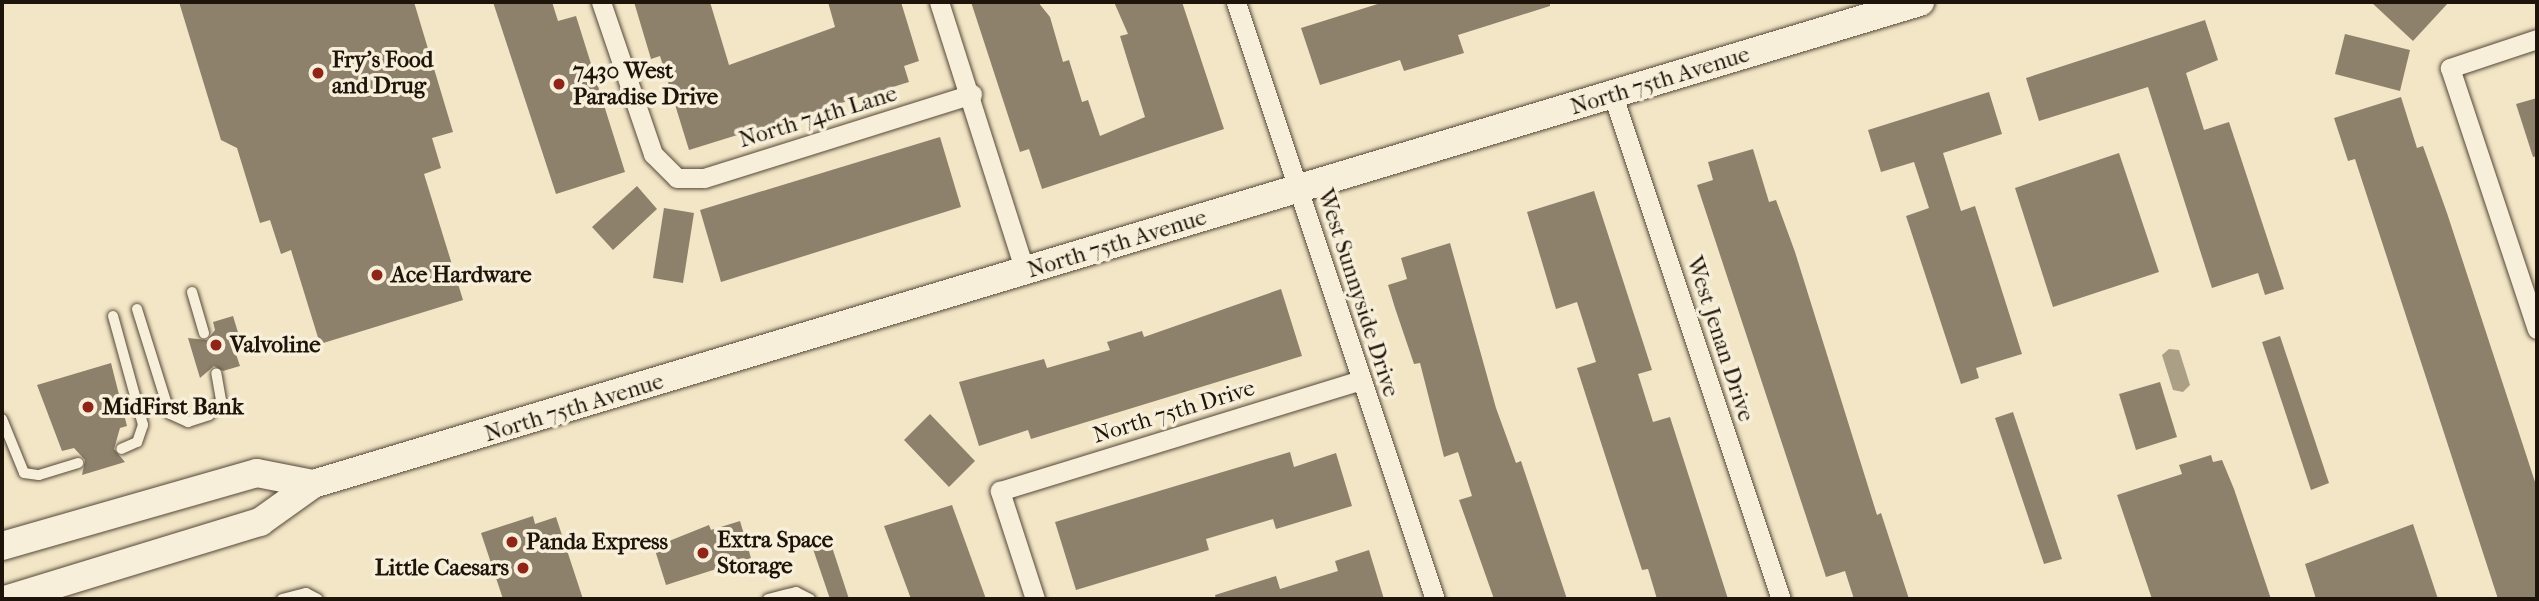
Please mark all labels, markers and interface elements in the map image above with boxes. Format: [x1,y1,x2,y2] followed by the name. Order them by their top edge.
[1567,41,1753,121] street label: North 75th Avenue
[332,46,433,100] place label: Fry's Food and Drug
[573,57,718,111] place label: 7430 West Paradise Drive
[310,65,326,81] marker: Fry's Food and Drug
[551,76,567,92] marker: 7430 West Paradise Drive
[736,80,900,154] street label: North 74th Lane
[1311,185,1405,401] street label: West Sunnyside Drive
[1024,204,1210,284] street label: North 75th Avenue
[1680,253,1760,425] street label: West Jenan Drive
[391,261,532,289] place label: Ace Hardware
[369,267,385,283] marker: Ace Hardware
[230,331,321,359] place label: Valvoline
[208,337,224,353] marker: Valvoline
[481,368,667,448] street label: North 75th Avenue
[1090,374,1258,450] street label: North 75th Drive
[102,393,244,421] place label: MidFirst Bank
[80,399,96,415] marker: MidFirst Bank
[717,526,833,580] place label: Extra Space Storage
[526,528,668,556] place label: Panda Express
[504,534,520,550] marker: Panda Express
[695,545,711,561] marker: Extra Space Storage
[375,554,509,582] place label: Little Caesars
[515,560,531,576] marker: Little Caesars

